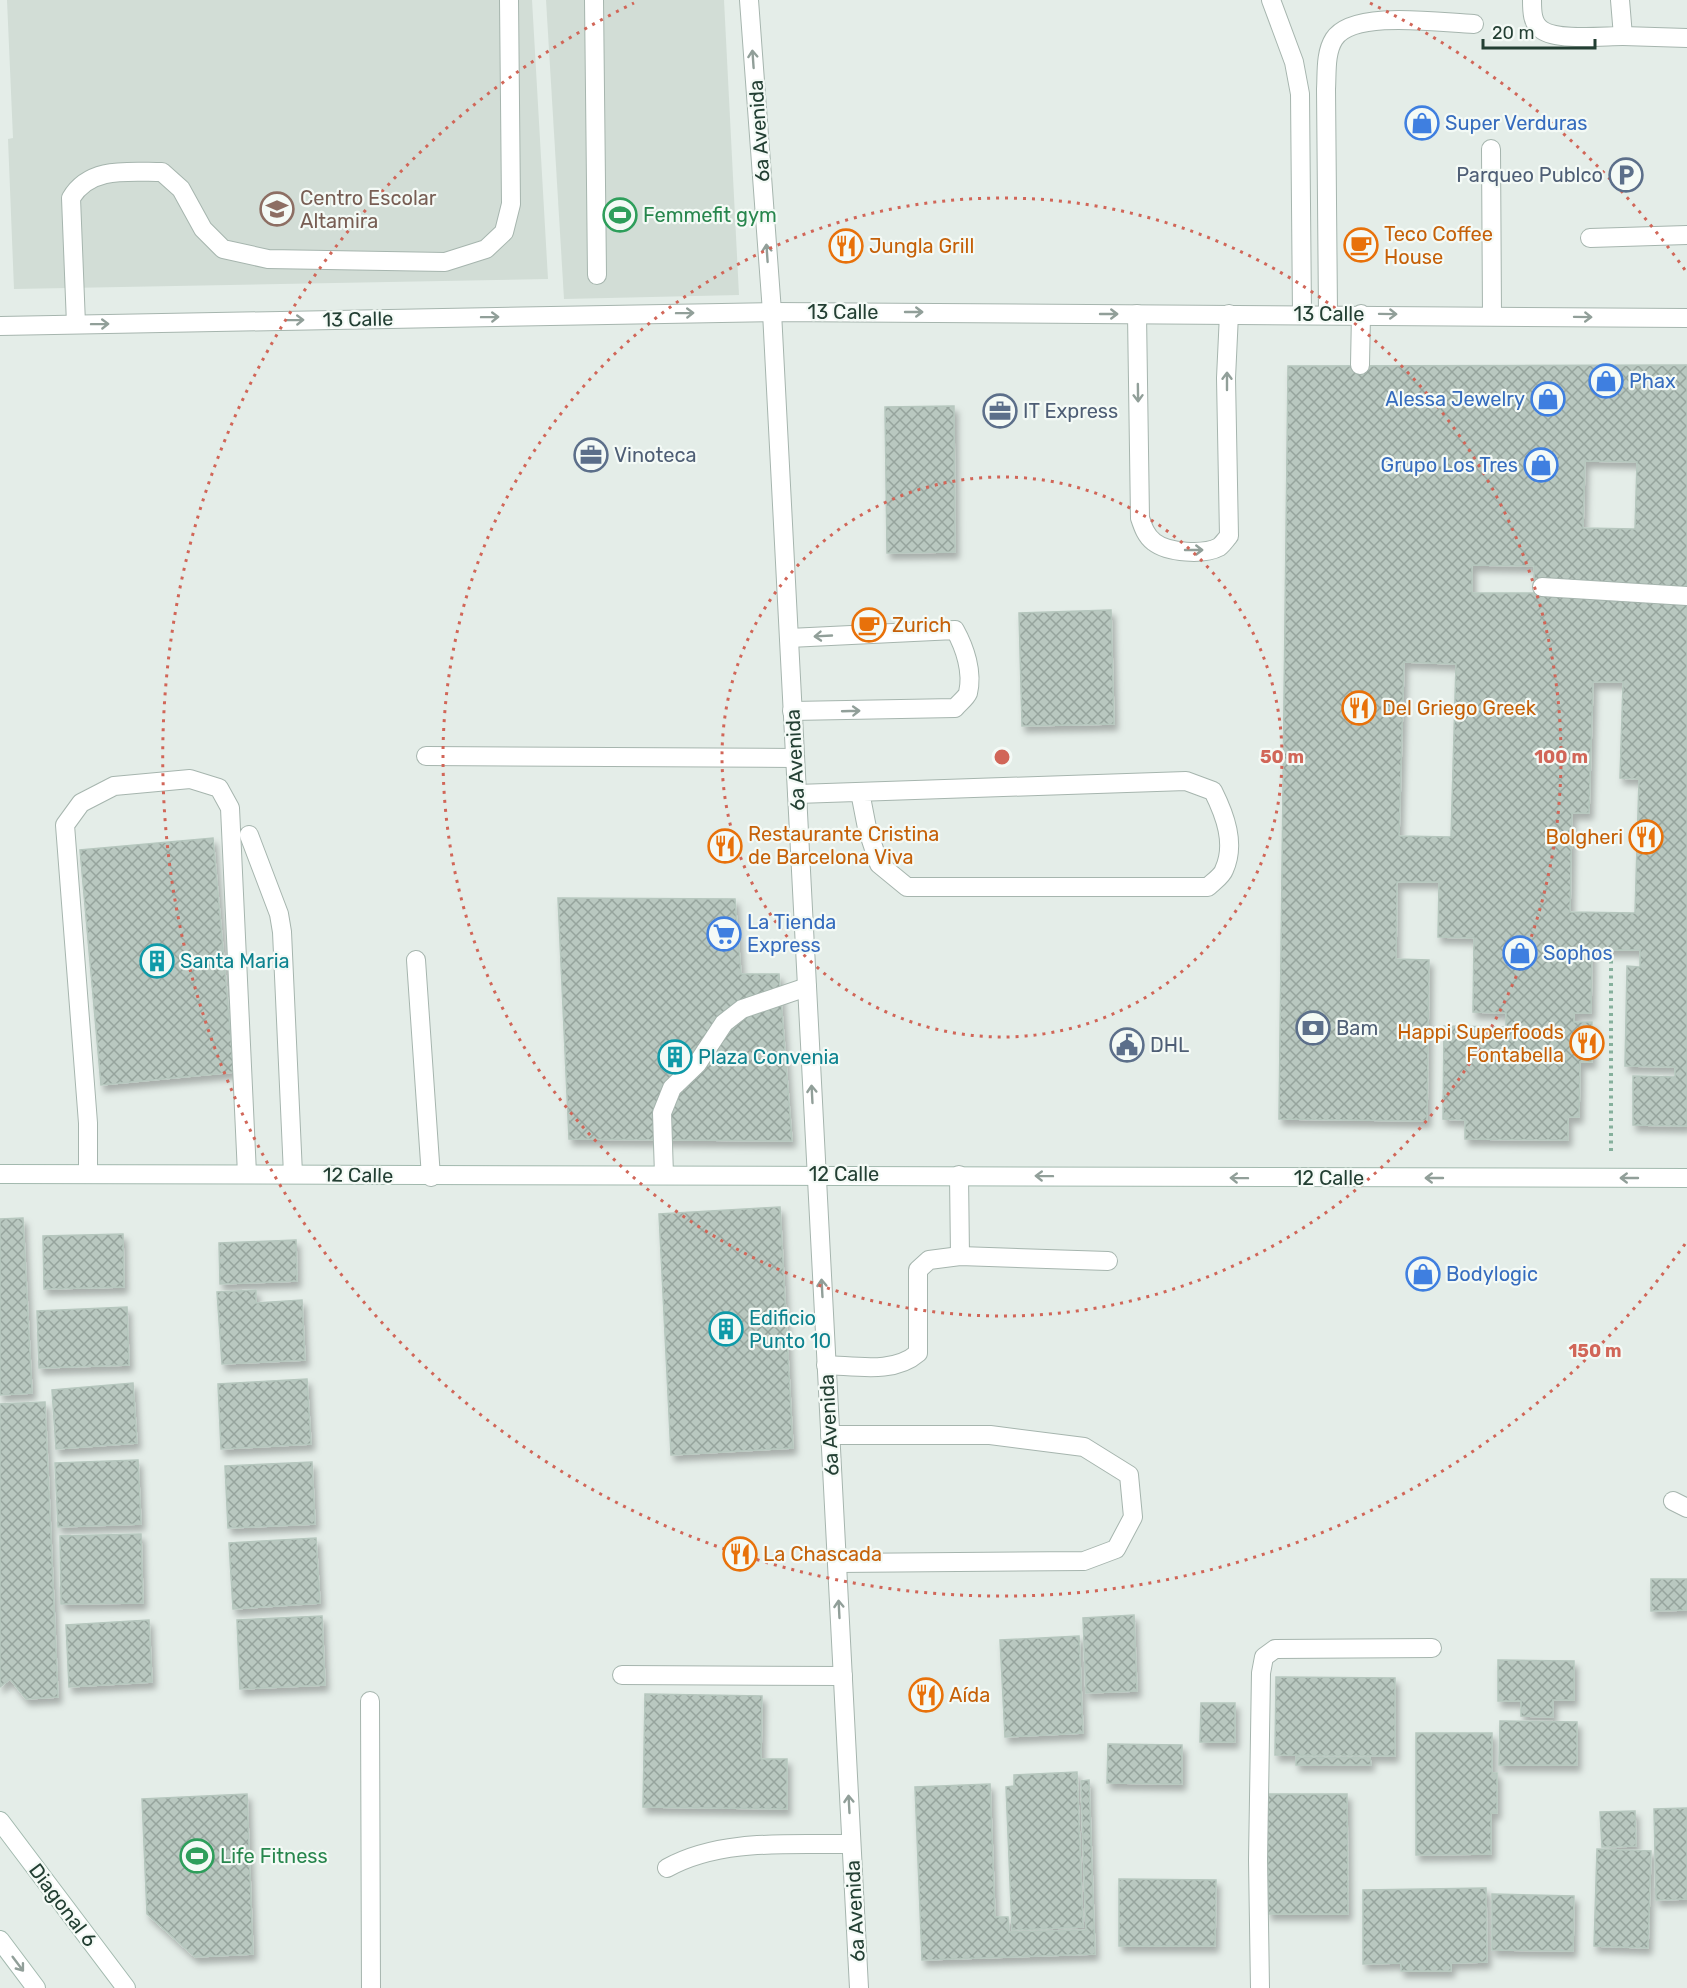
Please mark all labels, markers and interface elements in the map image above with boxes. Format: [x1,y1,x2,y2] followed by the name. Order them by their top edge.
[1483,12,1596,50] scale bar
[1492,22,1534,44] text: 20 m
[748,49,759,69] one-way arrow
[743,79,775,183] street label: 6a Avenida
[1404,105,1440,141] shop icon: Super Verduras
[1445,111,1587,135] place label: Super Verduras
[1608,157,1644,193] parking icon: Parqueo Publco
[1456,163,1603,187] place label: Parqueo Publco
[300,186,437,233] place label: Centro Escolar Altamira
[259,191,295,227] school or university icon: Centro Escolar Altamira
[602,197,638,233] sports icon: Femmefit gym
[643,203,777,227] place label: Femmefit gym
[1384,222,1493,269] place label: Teco Coffee House
[1343,227,1379,263] cafe icon: Teco Coffee House
[828,228,864,264] restaurant icon: Jungla Grill
[869,234,974,258] place label: Jungla Grill
[762,244,773,264] one-way arrow
[808,300,878,324] street label: 13 Calle
[1294,302,1364,326] street label: 13 Calle
[322,306,394,332] street label: 13 Calle
[904,306,924,318] one-way arrow
[675,307,695,319] one-way arrow
[1099,308,1119,320] one-way arrow
[1377,308,1397,320] one-way arrow
[480,311,500,322] one-way arrow
[1572,311,1592,323] one-way arrow
[285,314,305,326] one-way arrow
[90,318,110,330] one-way arrow
[1588,363,1624,399] shop icon: Phax
[1629,369,1676,393] place label: Phax
[1221,372,1233,392] one-way arrow
[1530,381,1566,417] shop icon: Alessa Jewelry
[1132,383,1143,403] one-way arrow
[1385,387,1525,411] place label: Alessa Jewelry
[982,393,1018,429] office icon: IT Express
[1023,399,1118,423] place label: IT Express
[573,437,609,473] office icon: Vinoteca
[614,443,696,467] place label: Vinoteca
[1523,447,1559,483] shop icon: Grupo Los Tres
[1381,453,1518,477] place label: Grupo Los Tres
[1184,544,1204,556] one-way arrow
[851,607,887,643] cafe icon: Zurich
[892,613,951,637] place label: Zurich
[814,631,834,642] one-way arrow
[1341,690,1377,726] restaurant icon: Del Griego Greek
[1382,696,1537,720] place label: Del Griego Greek
[840,705,860,716] one-way arrow
[780,708,810,812] street label: 6a Avenida
[1260,746,1304,768] text: 50 m
[1534,746,1588,768] text: 100 m
[992,747,1012,767] centre of rings
[1628,819,1664,855] restaurant icon: Bolgheri
[748,822,939,869] place label: Restaurante Cristina de Barcelona Viva
[1546,825,1623,849] place label: Bolgheri
[707,828,743,864] restaurant icon: Restaurante Cristina de Barcelona Viva
[747,910,836,957] place label: La Tienda Express
[706,916,742,952] supermarket icon: La Tienda Express
[1502,935,1538,971] shop icon: Sophos
[1543,941,1613,965] place label: Sophos
[139,943,175,979] building icon: Santa Maria
[180,949,290,973] place label: Santa Maria
[1295,1010,1331,1046] bank icon: Bam
[1336,1016,1378,1040] place label: Bam
[1397,1020,1564,1067] place label: Happi Superfoods Fontabella
[1569,1025,1605,1061] restaurant icon: Happi Superfoods Fontabella
[1109,1027,1145,1063] public building icon: DHL
[1150,1033,1189,1057] place label: DHL
[657,1039,693,1075] building icon: Plaza Convenia
[698,1045,839,1069] place label: Plaza Convenia
[806,1084,817,1104] one-way arrow
[323,1162,393,1188] street label: 12 Calle
[809,1162,879,1186] street label: 12 Calle
[1294,1166,1364,1190] street label: 12 Calle
[1034,1170,1054,1182] one-way arrow
[1229,1172,1249,1184] one-way arrow
[1424,1172,1444,1184] one-way arrow
[1619,1172,1639,1184] one-way arrow
[1405,1256,1441,1292] shop icon: Bodylogic
[1446,1262,1538,1286] place label: Bodylogic
[817,1279,828,1299] one-way arrow
[749,1306,831,1353] place label: Edificio Punto 10
[708,1311,744,1347] building icon: Edificio Punto 10
[1568,1340,1622,1362] text: 150 m
[814,1373,844,1477] street label: 6a Avenida
[722,1536,758,1572] restaurant icon: La Chascada
[763,1542,882,1566] place label: La Chascada
[834,1600,845,1620] one-way arrow
[908,1677,944,1713] restaurant icon: Aída
[949,1683,990,1707] place label: Aída
[844,1794,855,1814] one-way arrow
[179,1838,215,1874] sports icon: Life Fitness
[220,1844,328,1868] place label: Life Fitness
[24,1859,102,1951] street label: Diagonal 6
[840,1859,870,1963] street label: 6a Avenida
[11,1956,24,1972] one-way arrow

